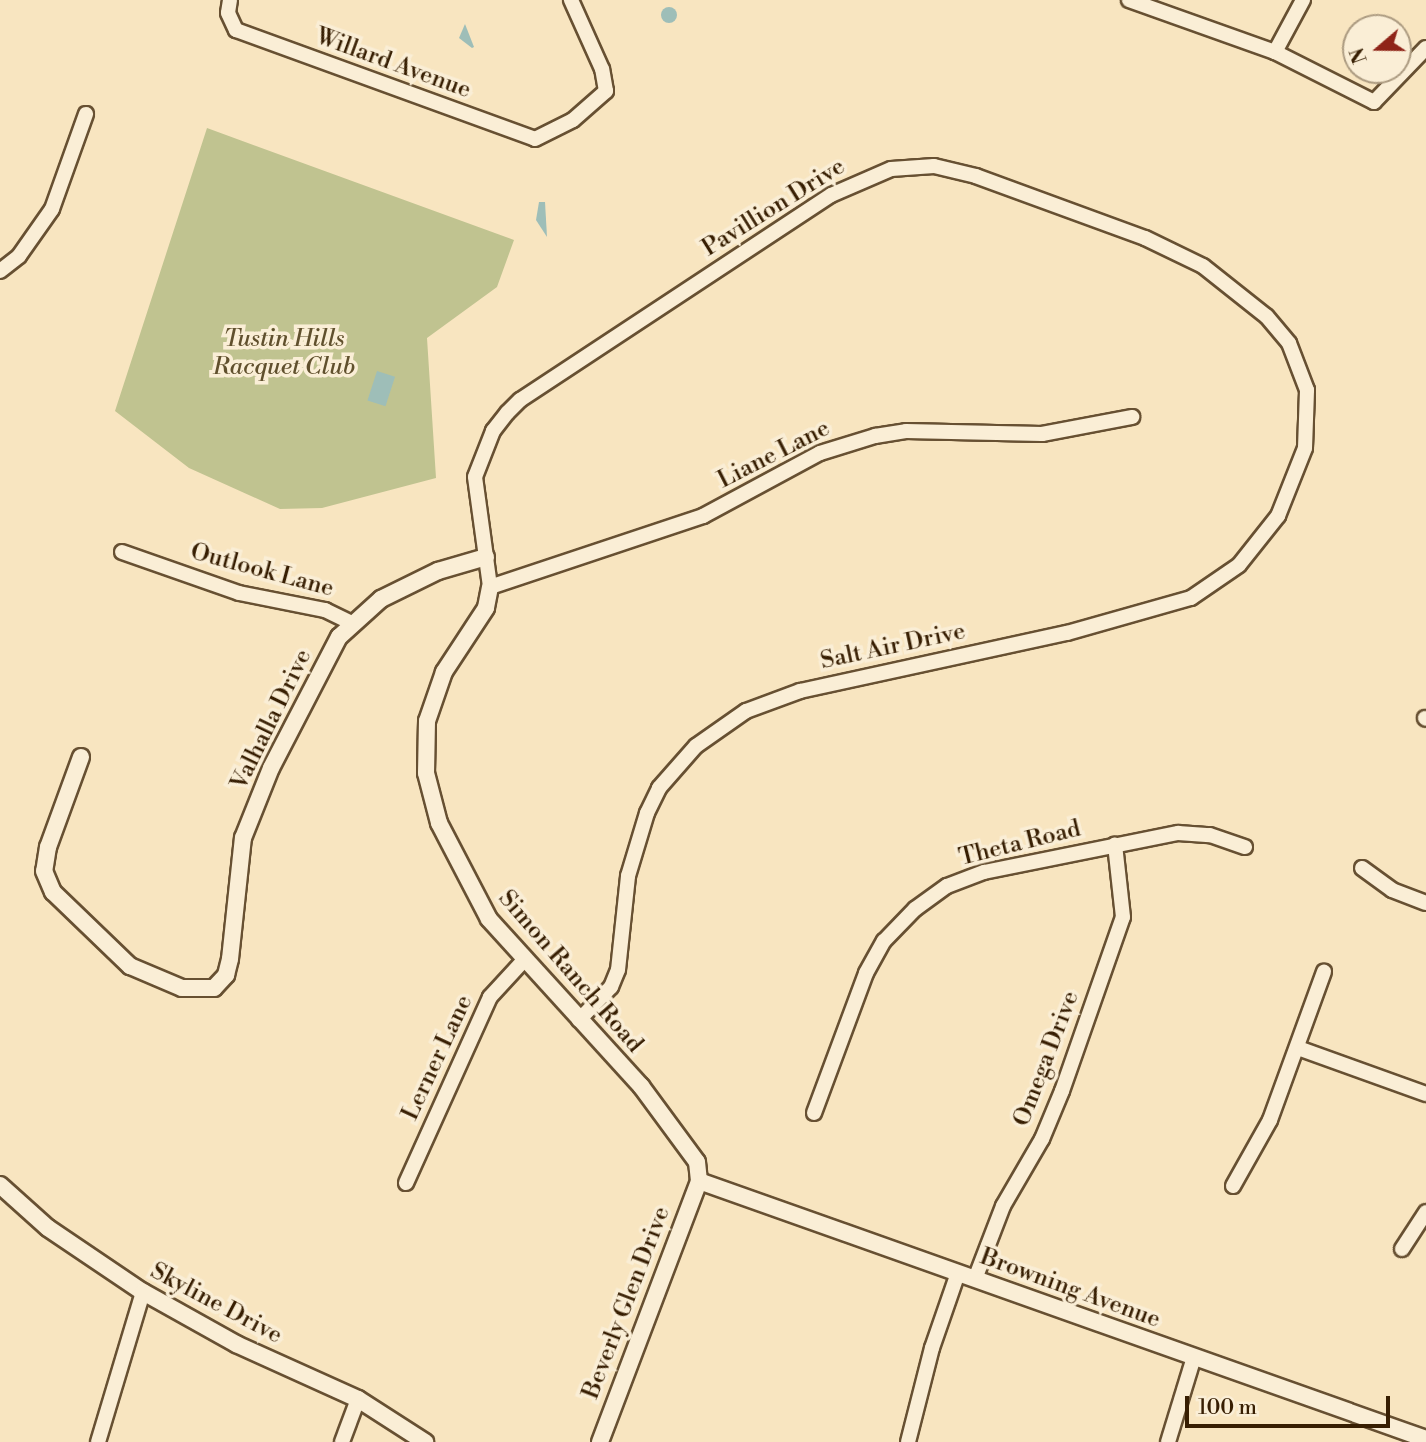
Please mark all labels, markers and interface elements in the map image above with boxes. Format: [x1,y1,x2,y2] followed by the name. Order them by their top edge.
[1342,14,1412,84] north arrow
[311,23,475,105] street label: Willard Avenue
[1345,44,1373,67] text: N
[697,153,851,263] street label: Pavillion Drive
[213,326,355,382] park label: Tustin Hills Racquet Club
[713,415,835,495] street label: Liane Lane
[187,538,337,604] street label: Outlook Lane
[818,618,968,676] street label: Salt Air Drive
[225,645,319,795] street label: Valhalla Drive
[956,815,1084,873] street label: Theta Road
[492,885,648,1059] street label: Simon Ranch Road
[1008,987,1086,1131] street label: Omega Drive
[396,991,480,1125] street label: Lerner Lane
[577,1203,677,1403] street label: Beverly Glen Drive
[976,1243,1164,1335] street label: Browning Avenue
[145,1257,287,1351] street label: Skyline Drive
[1188,1382,1393,1426] scale bar
[1198,1395,1257,1421] text: 100 m

